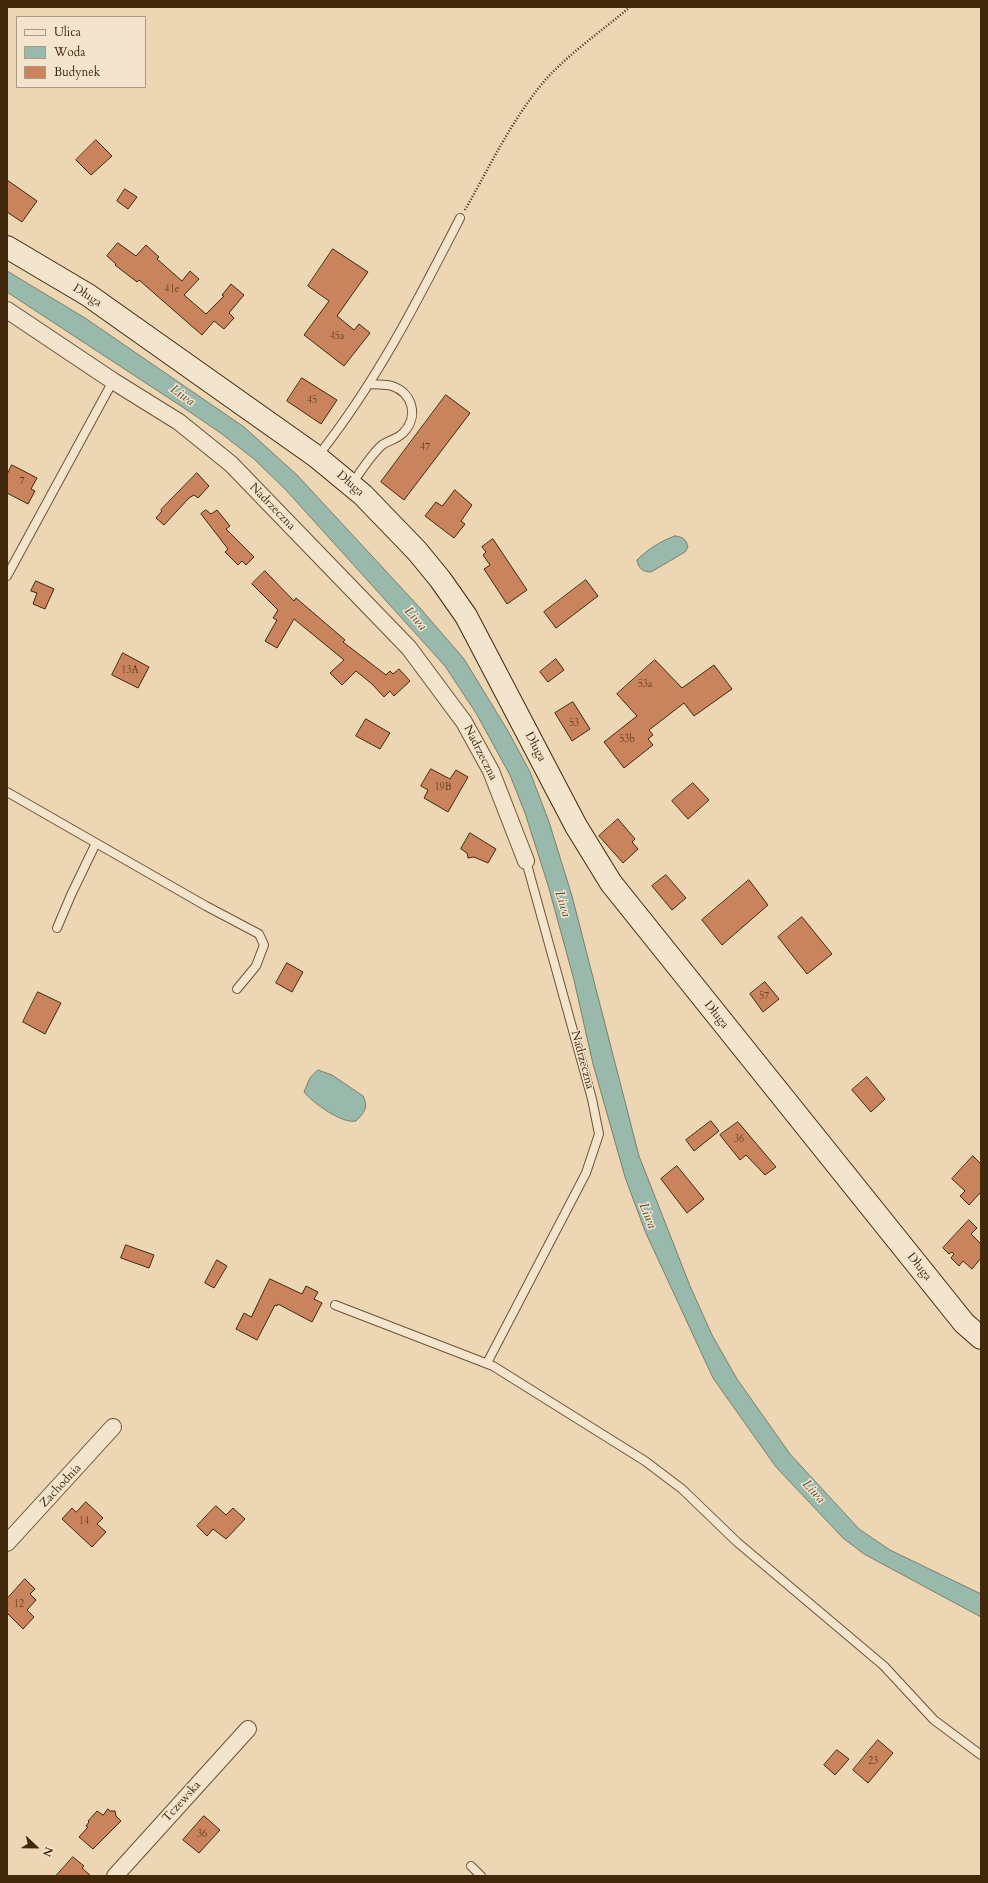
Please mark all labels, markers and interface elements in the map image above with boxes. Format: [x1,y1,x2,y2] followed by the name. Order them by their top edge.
[16,16,146,88] legend
[54,24,81,40] text: Ulica
[54,44,85,60] text: Woda
[54,64,100,80] text: Budynek
[70,281,104,311] street label: Długa
[165,284,179,296] house number: 41e
[330,331,344,343] house number: 45a
[167,382,197,410] water label: Liwa
[307,395,317,407] house number: 45
[420,442,430,454] house number: 47
[333,468,367,500] street label: Długa
[19,476,25,488] house number: 7
[246,480,298,534] street label: Nadrzeczna
[400,604,430,634] water label: Liwa
[121,665,139,677] house number: 13A
[638,679,652,691] house number: 53a
[569,718,579,730] house number: 53
[460,723,500,783] street label: Nadrzeczna
[521,730,549,764] street label: Długa
[619,734,635,746] house number: 53b
[434,782,452,794] house number: 19B
[551,889,573,919] water label: Liwa
[759,991,769,1003] house number: 57
[700,998,732,1032] street label: Długa
[567,1029,597,1091] street label: Nadrzeczna
[734,1134,744,1146] house number: 36
[635,1201,659,1231] water label: Liwa
[903,1250,935,1284] street label: Długa
[37,1461,85,1511] street label: Zachodnia
[798,1477,828,1507] water label: Liwa
[79,1516,89,1528] house number: 14
[14,1599,24,1611] house number: 12
[868,1756,878,1768] house number: 23
[160,1778,204,1826] street label: Tczewska
[16,1827,56,1867] north arrow
[197,1829,207,1841] house number: 36
[39,1844,56,1859] text: N

